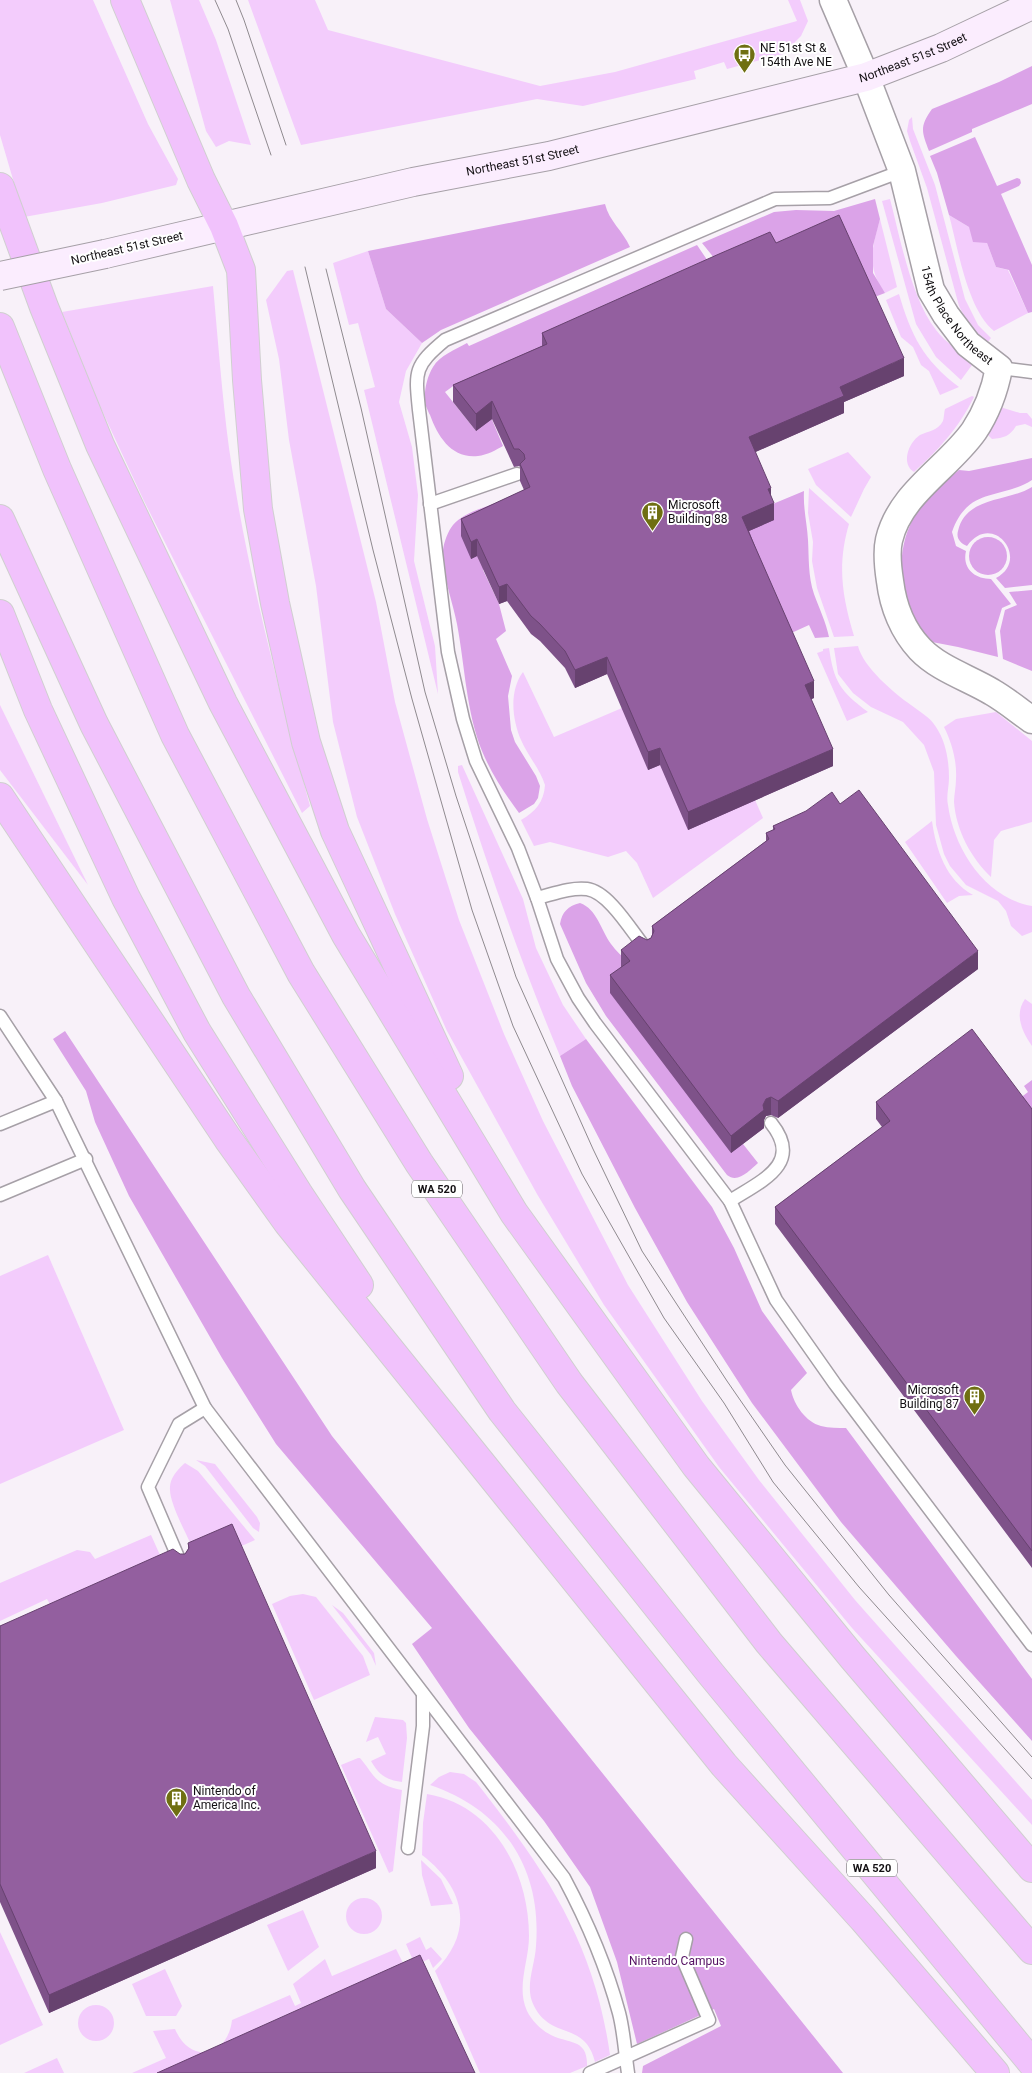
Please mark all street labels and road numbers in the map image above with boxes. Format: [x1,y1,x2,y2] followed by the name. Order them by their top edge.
[858,30,969,85] street label: Northeast 51st Street
[465,142,580,179] street label: Northeast 51st Street
[70,228,184,268] street label: Northeast 51st Street
[918,264,996,368] street label: 154th Place Northeast
[412,1180,462,1198] road number: WA 520
[847,1860,897,1876] road number: WA 520

